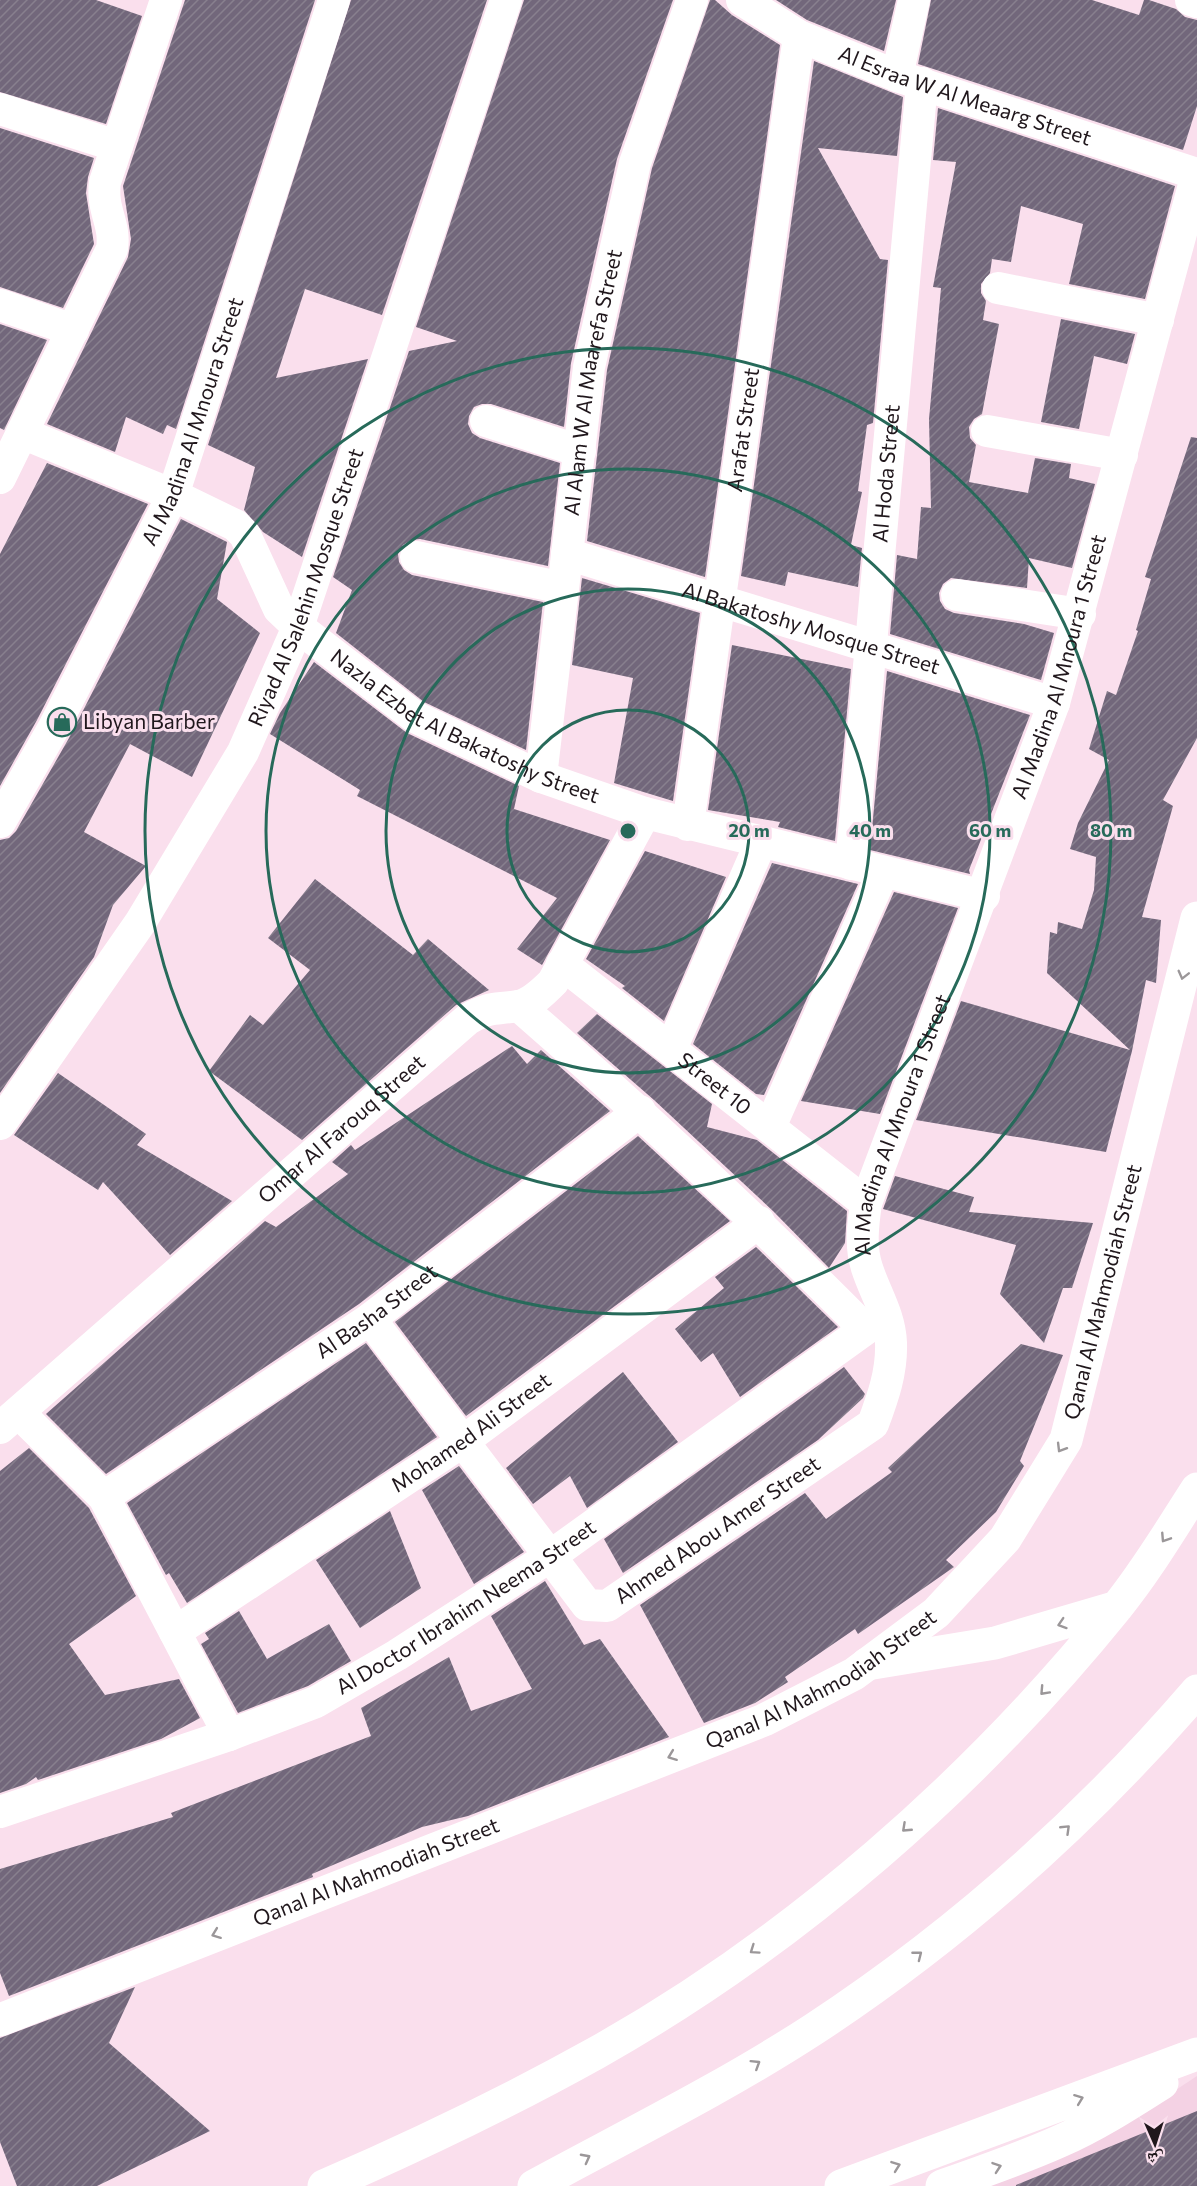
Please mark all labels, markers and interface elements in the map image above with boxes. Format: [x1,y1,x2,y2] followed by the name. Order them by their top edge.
[835,40,1095,150] street label: Al Esraa W Al Meaarg Street
[558,247,626,517] street label: Al Alam W Al Maarefa Street
[135,294,248,549] street label: Al Madina Al Mnoura Street
[721,366,763,493] street label: Arafat Street
[866,403,904,544] street label: Al Hoda Street
[242,445,367,730] street label: Riyad Al Salehin Mosque Street
[1005,531,1110,802] street label: Al Madina Al Mnoura 1 Street
[679,576,943,678] street label: Al Bakatoshy Mosque Street
[326,643,603,807] street label: Nazla Ezbet Al Bakatoshy Street
[46,706,78,738] shop icon: Libyan Barber
[83,708,215,733] place label: Libyan Barber
[728,819,770,841] text: 20 m
[849,819,891,841] text: 40 m
[969,819,1011,841] text: 60 m
[1090,819,1132,841] text: 80 m
[618,821,638,841] centre of rings
[1177,970,1190,980] one-way arrow
[849,990,954,1257] street label: Al Madina Al Mnoura 1 Street
[674,1046,757,1119] street label: Street 10
[252,1048,429,1208] street label: Omar Al Farouq Street
[1058,1162,1146,1422] street label: Qanal Al Mahmodiah Street
[310,1258,442,1363] street label: Al Basha Street
[386,1367,555,1497] street label: Mohamed Ali Street
[1057,1442,1068,1452] one-way arrow
[609,1450,824,1608] street label: Ahmed Abou Amer Street
[331,1514,600,1699] street label: Al Doctor Ibrahim Neema Street
[1161,1532,1172,1543] one-way arrow
[701,1604,940,1753] street label: Qanal Al Mahmodiah Street
[1057,1617,1068,1630] one-way arrow
[1040,1684,1051,1694] one-way arrow
[667,1749,678,1761] one-way arrow
[249,1811,502,1931] street label: Qanal Al Mahmodiah Street
[902,1821,913,1832] one-way arrow
[1060,1825,1070,1836] one-way arrow
[212,1927,223,1939] one-way arrow
[749,1943,760,1954] one-way arrow
[911,1951,922,1962] one-way arrow
[750,2061,761,2072] one-way arrow
[1073,2094,1084,2107] one-way arrow
[1125,2114,1185,2174] north arrow
[1147,2149,1165,2169] text: ش
[579,2154,590,2165] one-way arrow
[890,2161,901,2174] one-way arrow
[991,2162,1002,2175] one-way arrow

